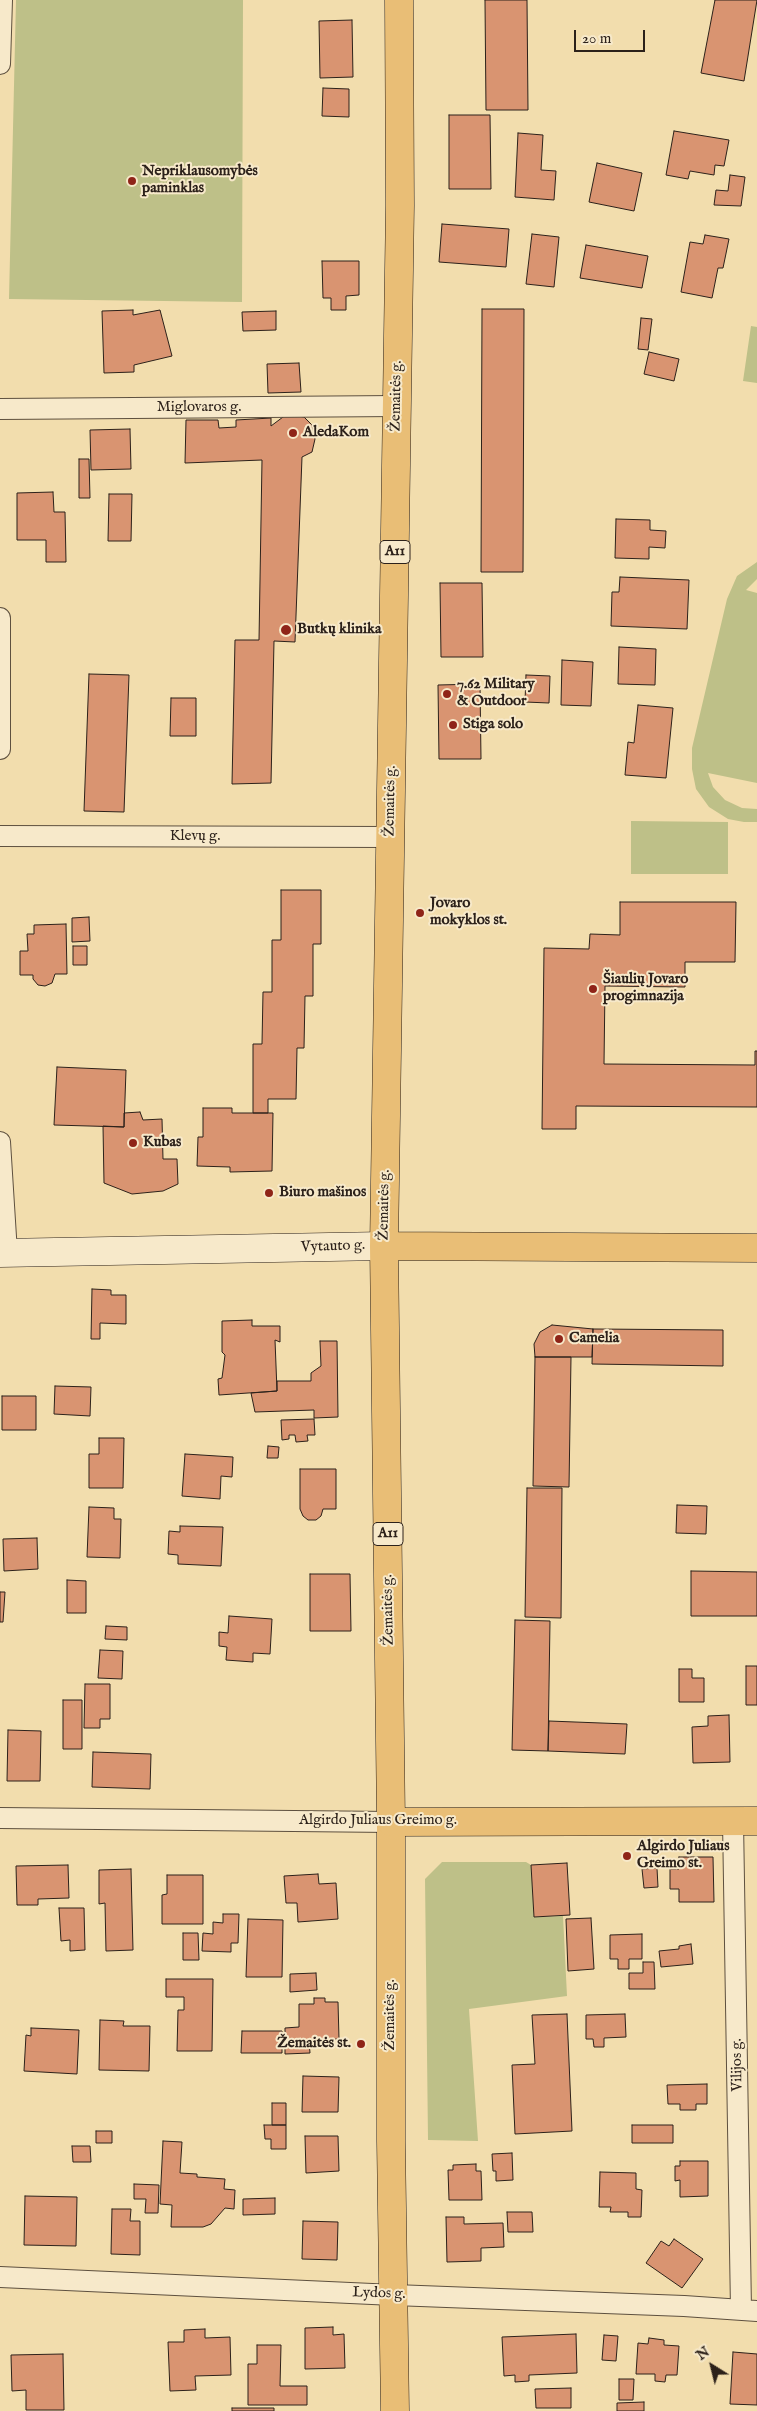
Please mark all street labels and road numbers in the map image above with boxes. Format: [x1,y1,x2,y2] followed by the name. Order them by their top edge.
[387,360,407,432] street label: Žemaitės g.
[157,399,241,417] street label: Miglovaros g.
[380,540,410,564] road number: A11
[381,765,401,837] street label: Žemaitės g.
[170,828,220,846] street label: Klevų g.
[375,1169,395,1241] street label: Žemaitės g.
[301,1237,365,1257] street label: Vytauto g.
[373,1522,403,1546] road number: A11
[379,1574,399,1646] street label: Žemaitės g.
[299,1812,457,1830] street label: Algirdo Juliaus Greimo g.
[382,1979,400,2051] street label: Žemaitės g.
[729,2038,747,2092] street label: Vilijos g.
[352,2284,406,2304] street label: Lydos g.

